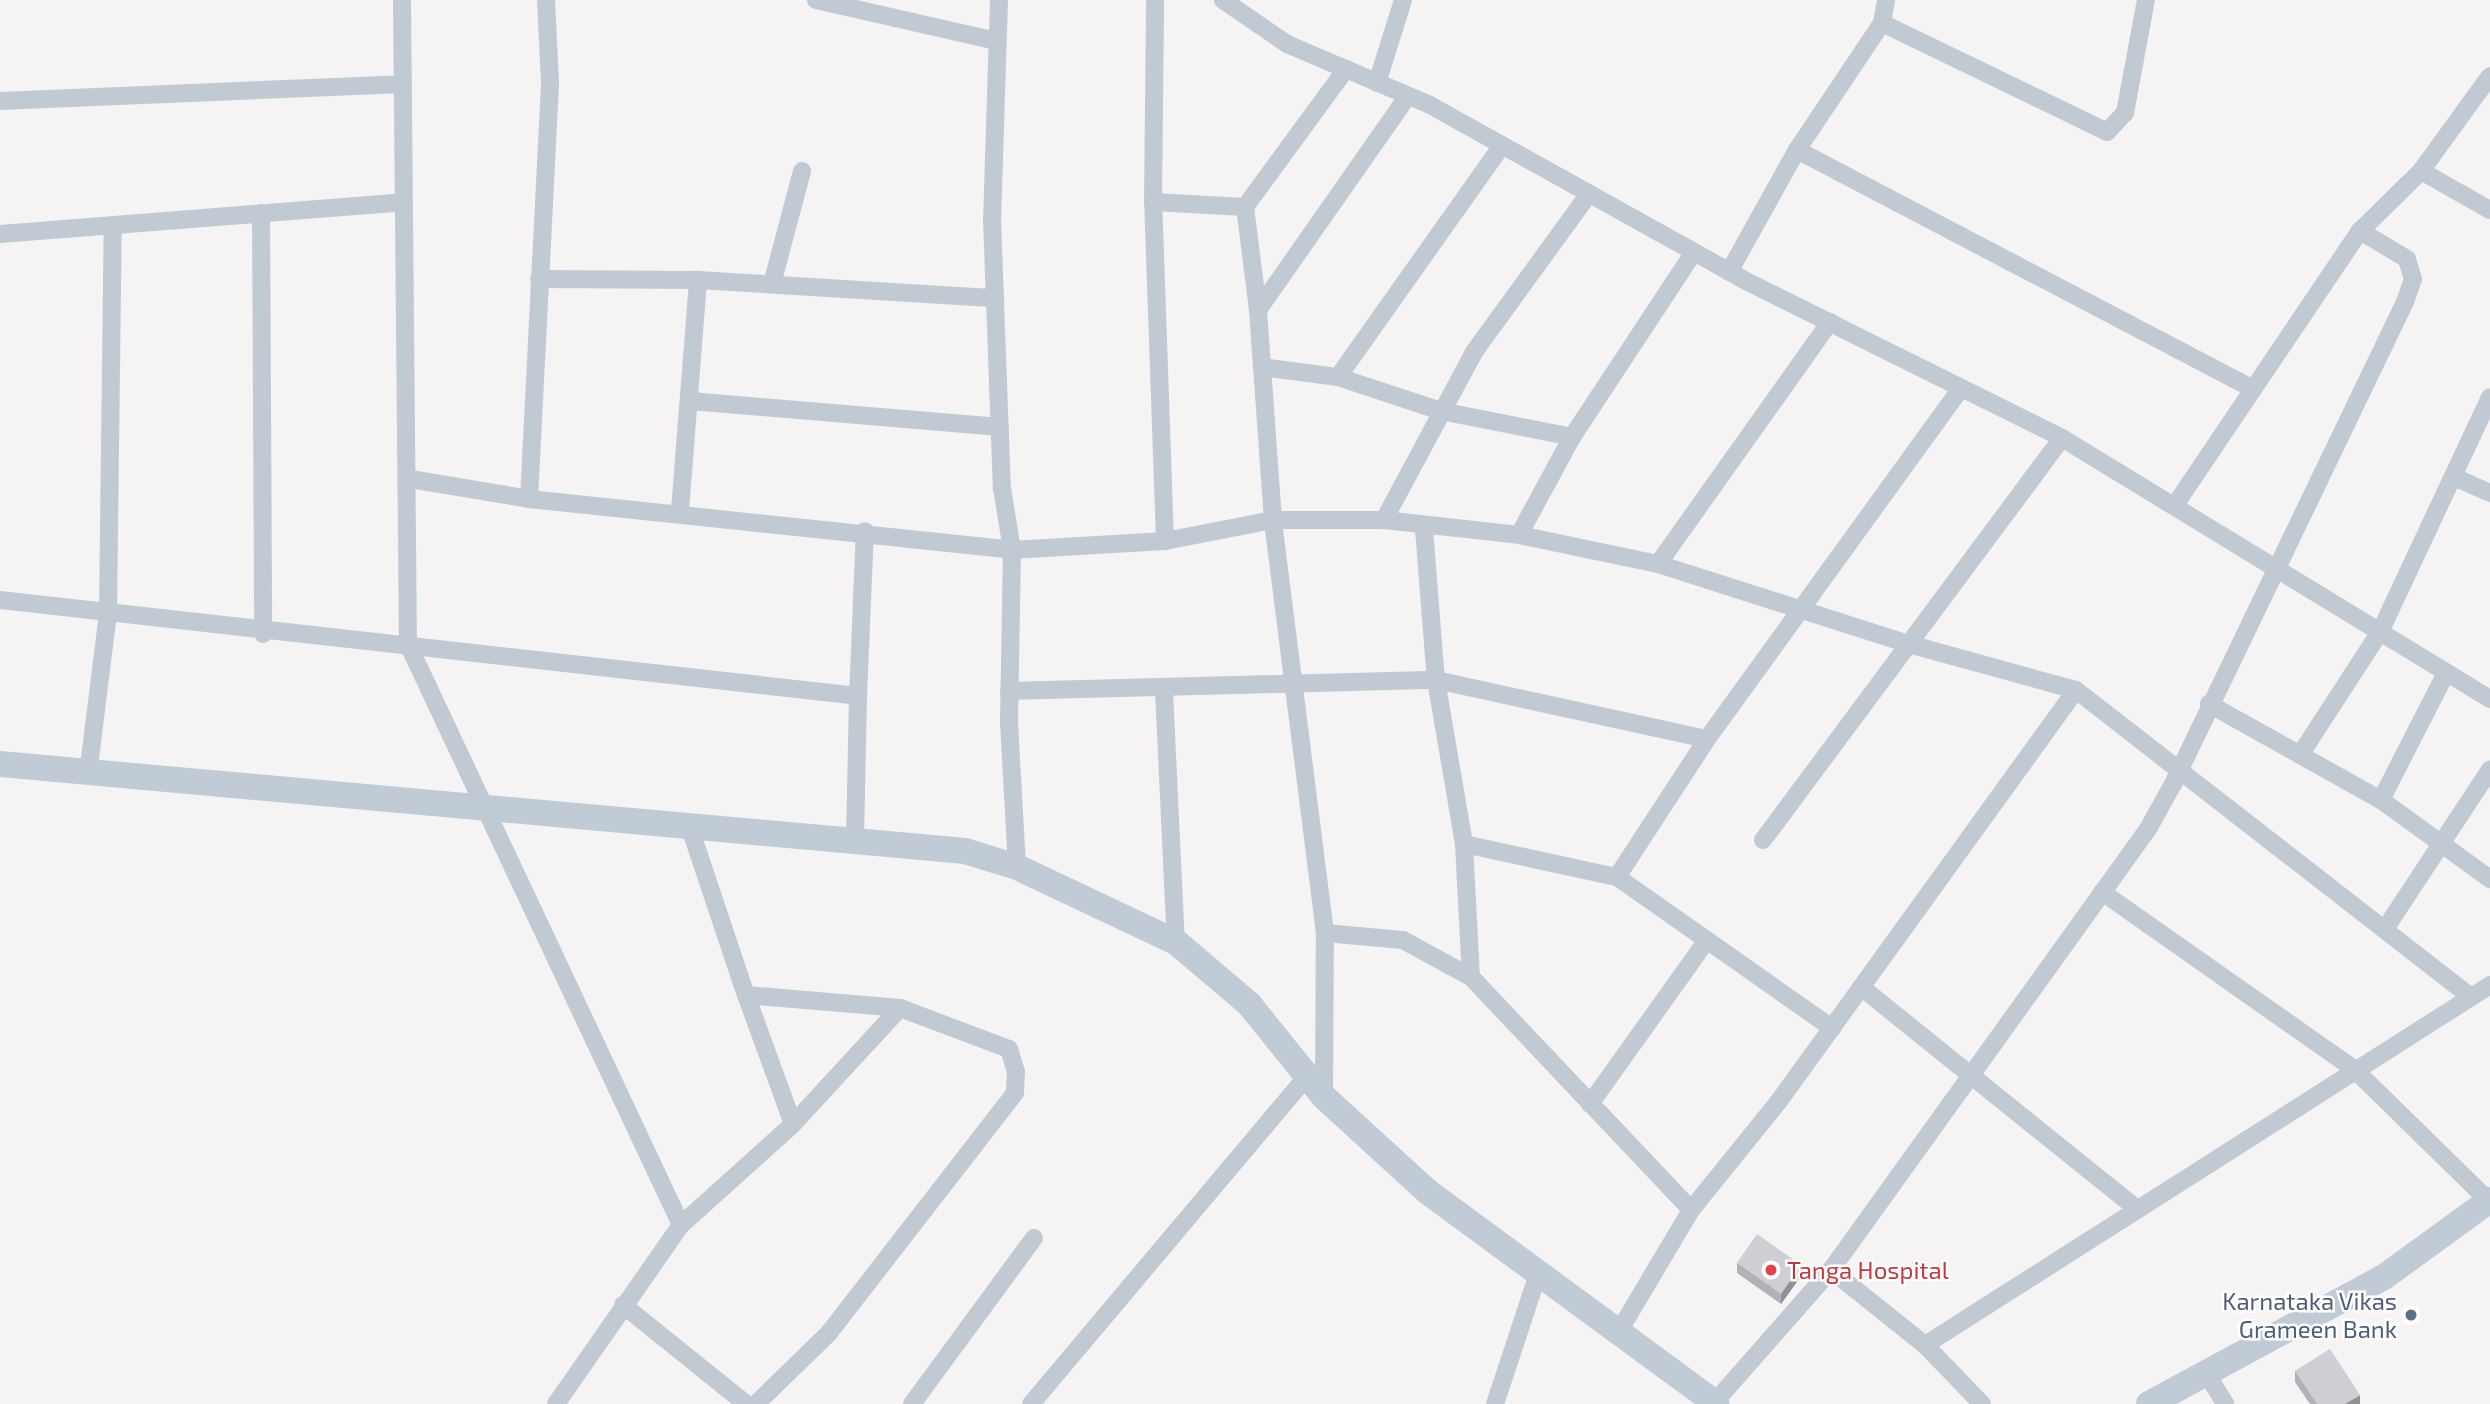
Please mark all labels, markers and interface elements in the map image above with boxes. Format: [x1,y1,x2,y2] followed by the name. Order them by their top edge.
[1787,1256,1949,1284] place label: Tanga Hospital
[1761,1260,1781,1280] marker: Tanga Hospital
[2222,1287,2397,1343] place label: Karnataka Vikas Grameen Bank
[2403,1307,2419,1323] marker: Karnataka Vikas Grameen Bank

